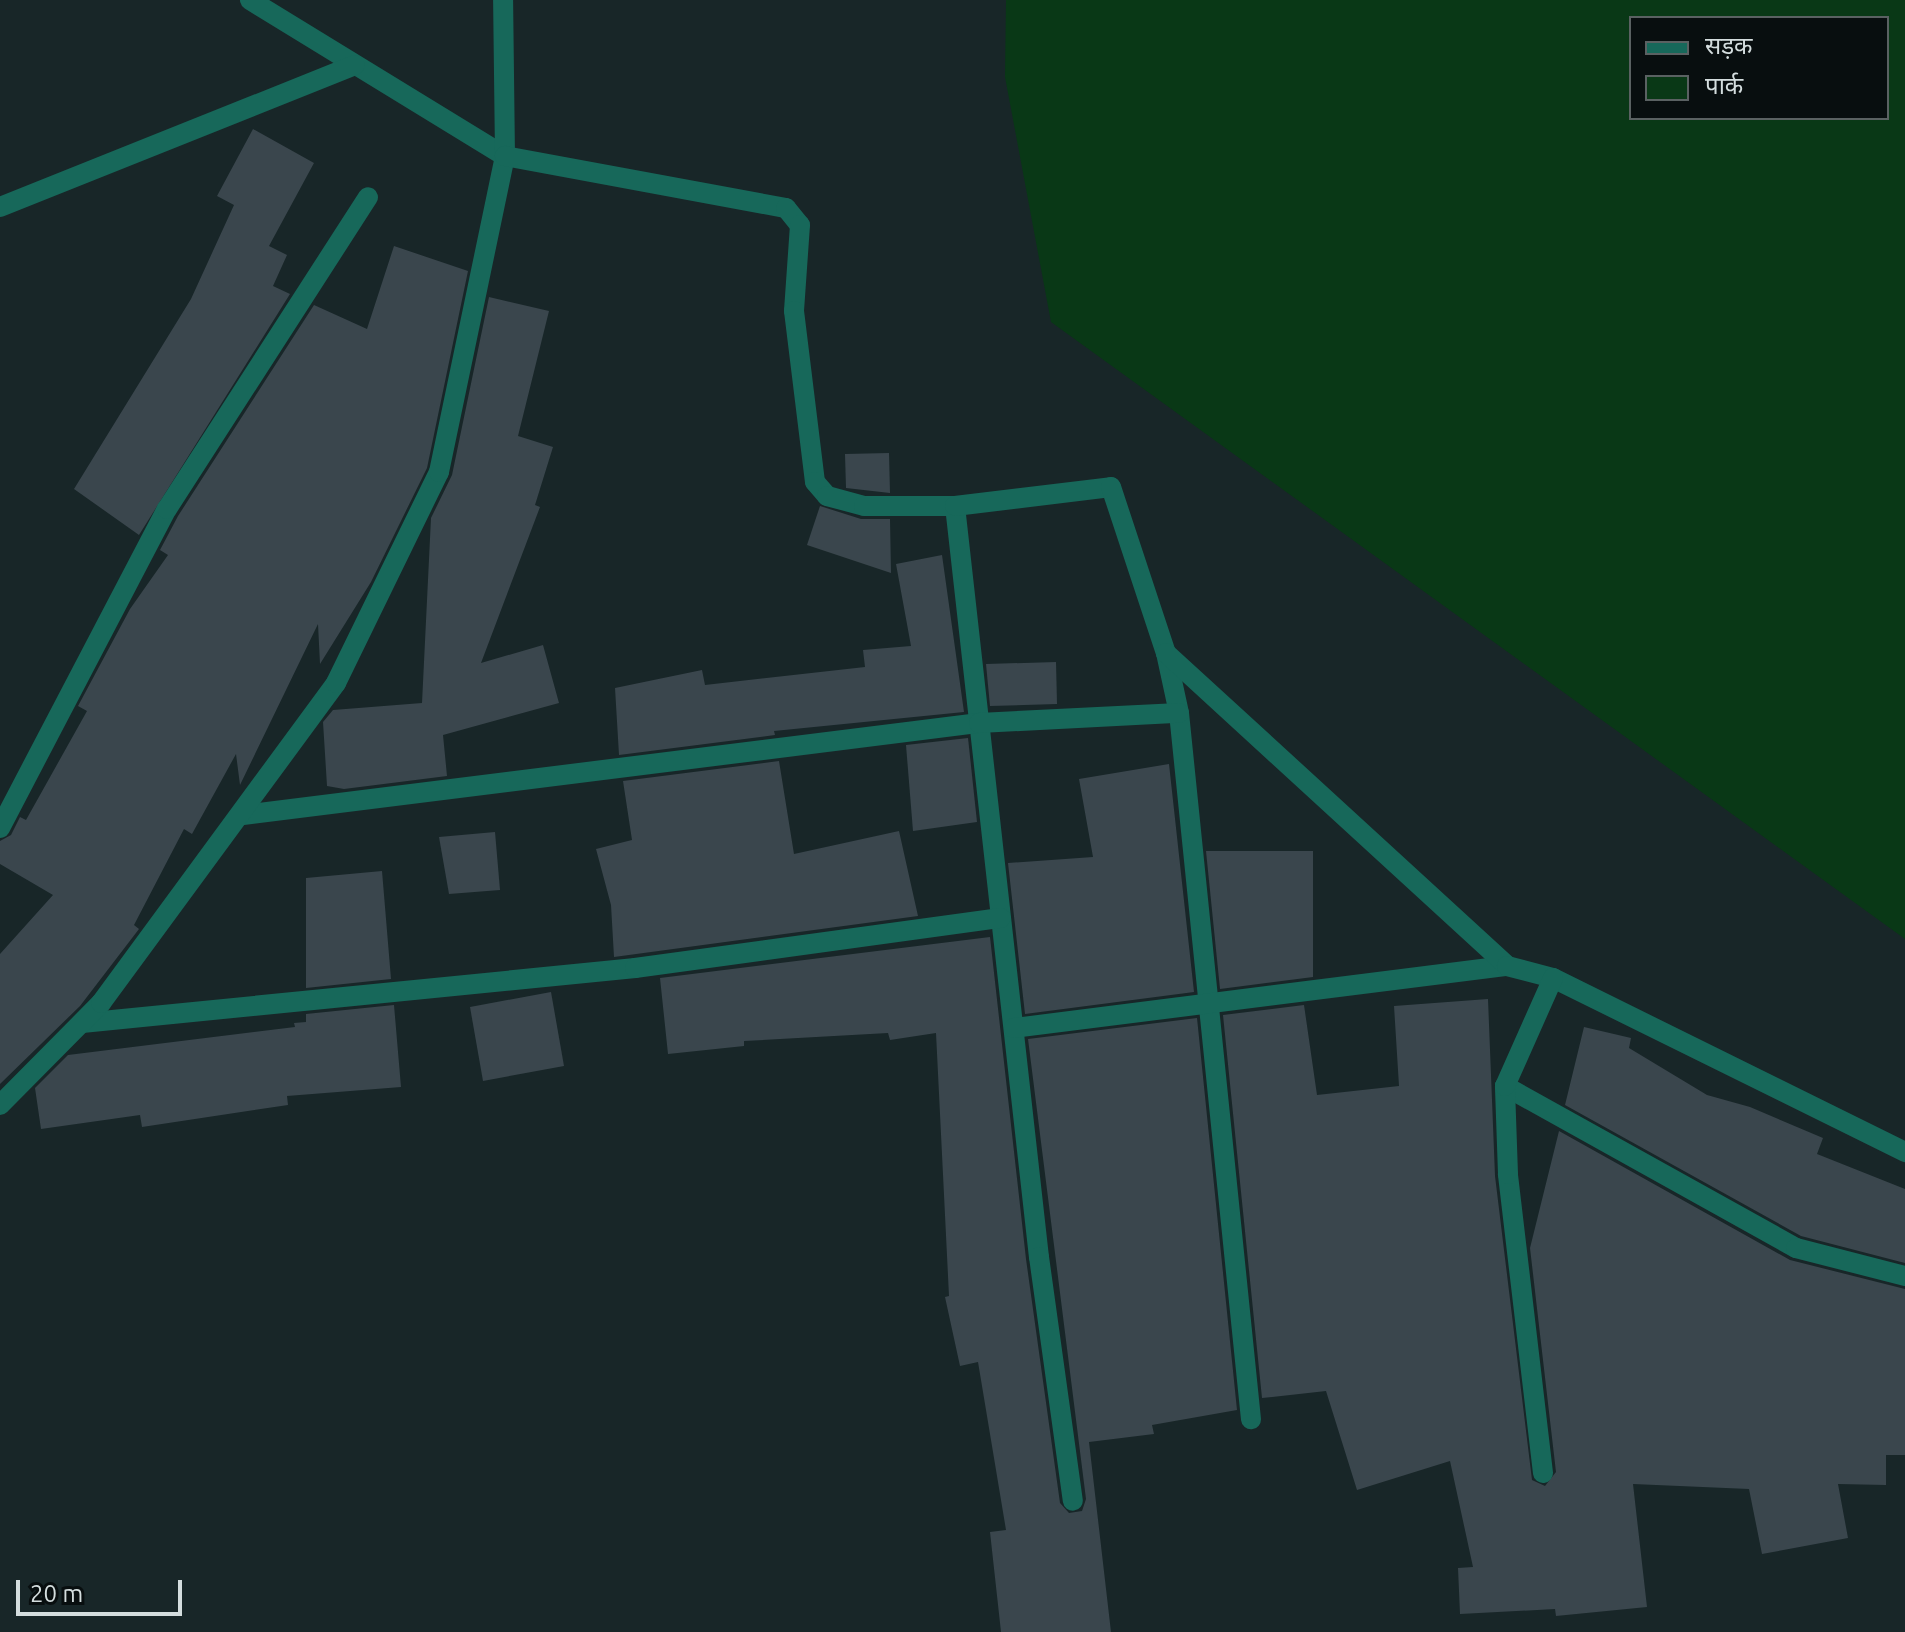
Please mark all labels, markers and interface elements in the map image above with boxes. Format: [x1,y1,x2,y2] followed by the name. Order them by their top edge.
[1629,16,1889,120] legend
[1705,32,1753,59] text: सड़क
[1705,72,1743,99] text: पार्क
[20,1564,186,1614] scale bar
[30,1580,83,1607] text: 20 m

